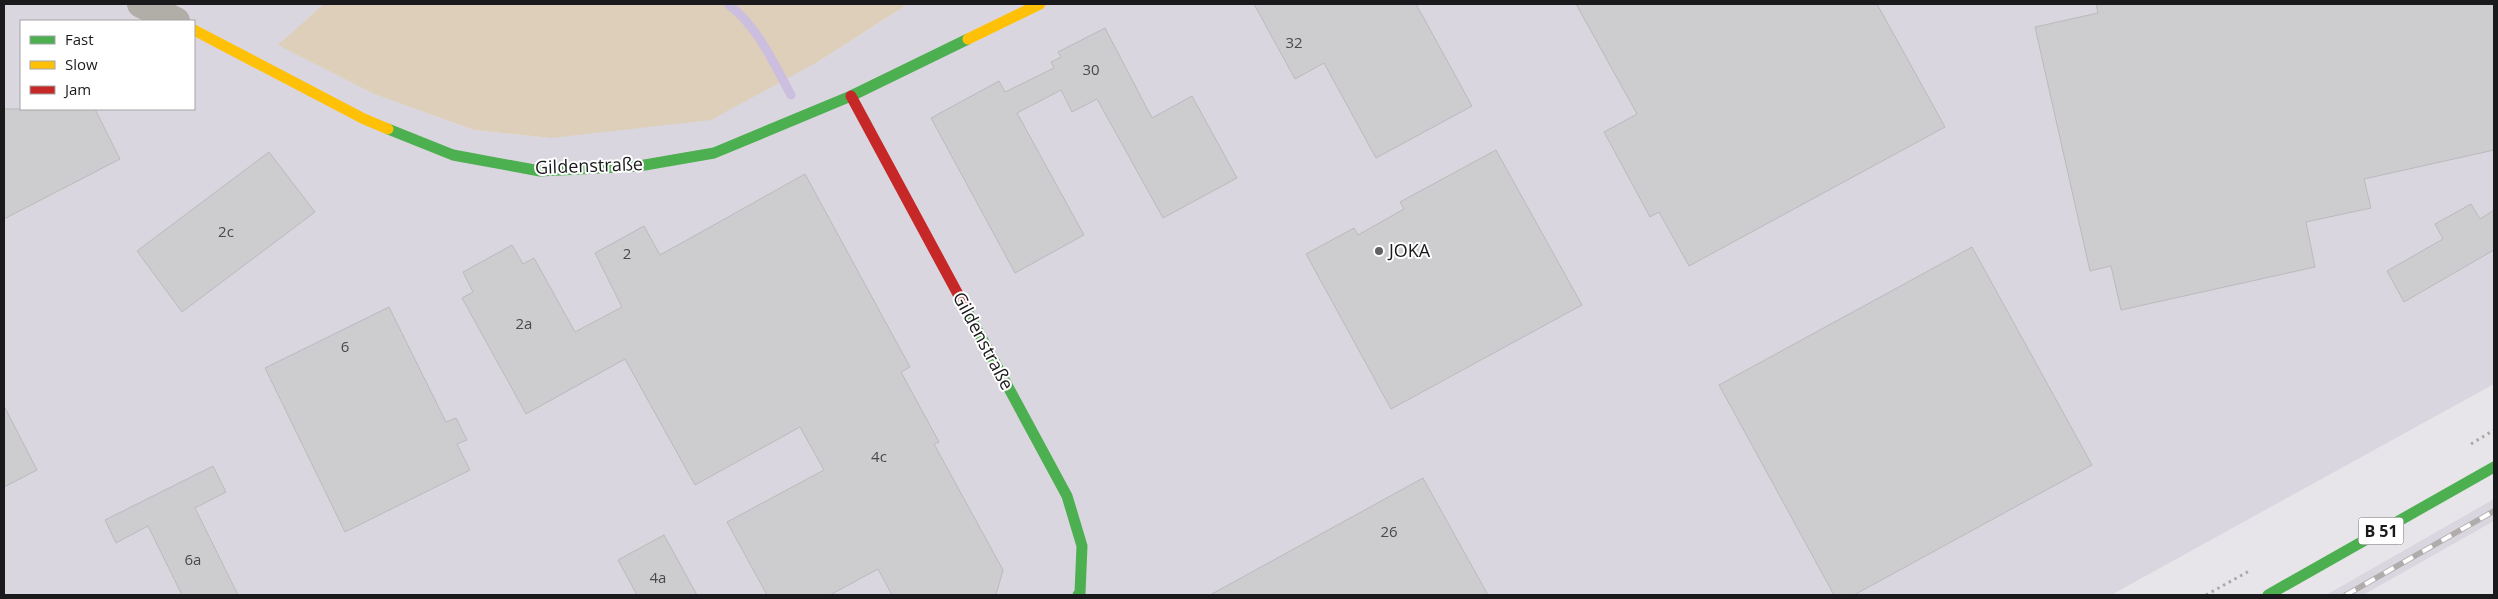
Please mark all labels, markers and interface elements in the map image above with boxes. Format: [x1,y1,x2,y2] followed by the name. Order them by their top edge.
[20,20,195,110] legend
[65,29,94,49] text: Fast
[1285,32,1303,52] house number: 32
[65,54,98,74] text: Slow
[1082,59,1100,79] house number: 30
[63,79,91,99] text: Jam
[535,151,643,179] street label: Gildenstraße
[218,221,234,241] house number: 2c
[1387,238,1431,262] place label: JOKA
[623,243,631,263] house number: 2
[1373,245,1385,257] marker: JOKA
[948,287,1020,394] street label: Gildenstraße
[516,313,532,333] house number: 2a
[341,336,349,356] house number: 6
[871,446,887,466] house number: 4c
[2358,518,2404,544] road number: B 51
[1380,521,1398,541] house number: 26
[185,549,201,569] house number: 6a
[650,567,666,587] house number: 4a

